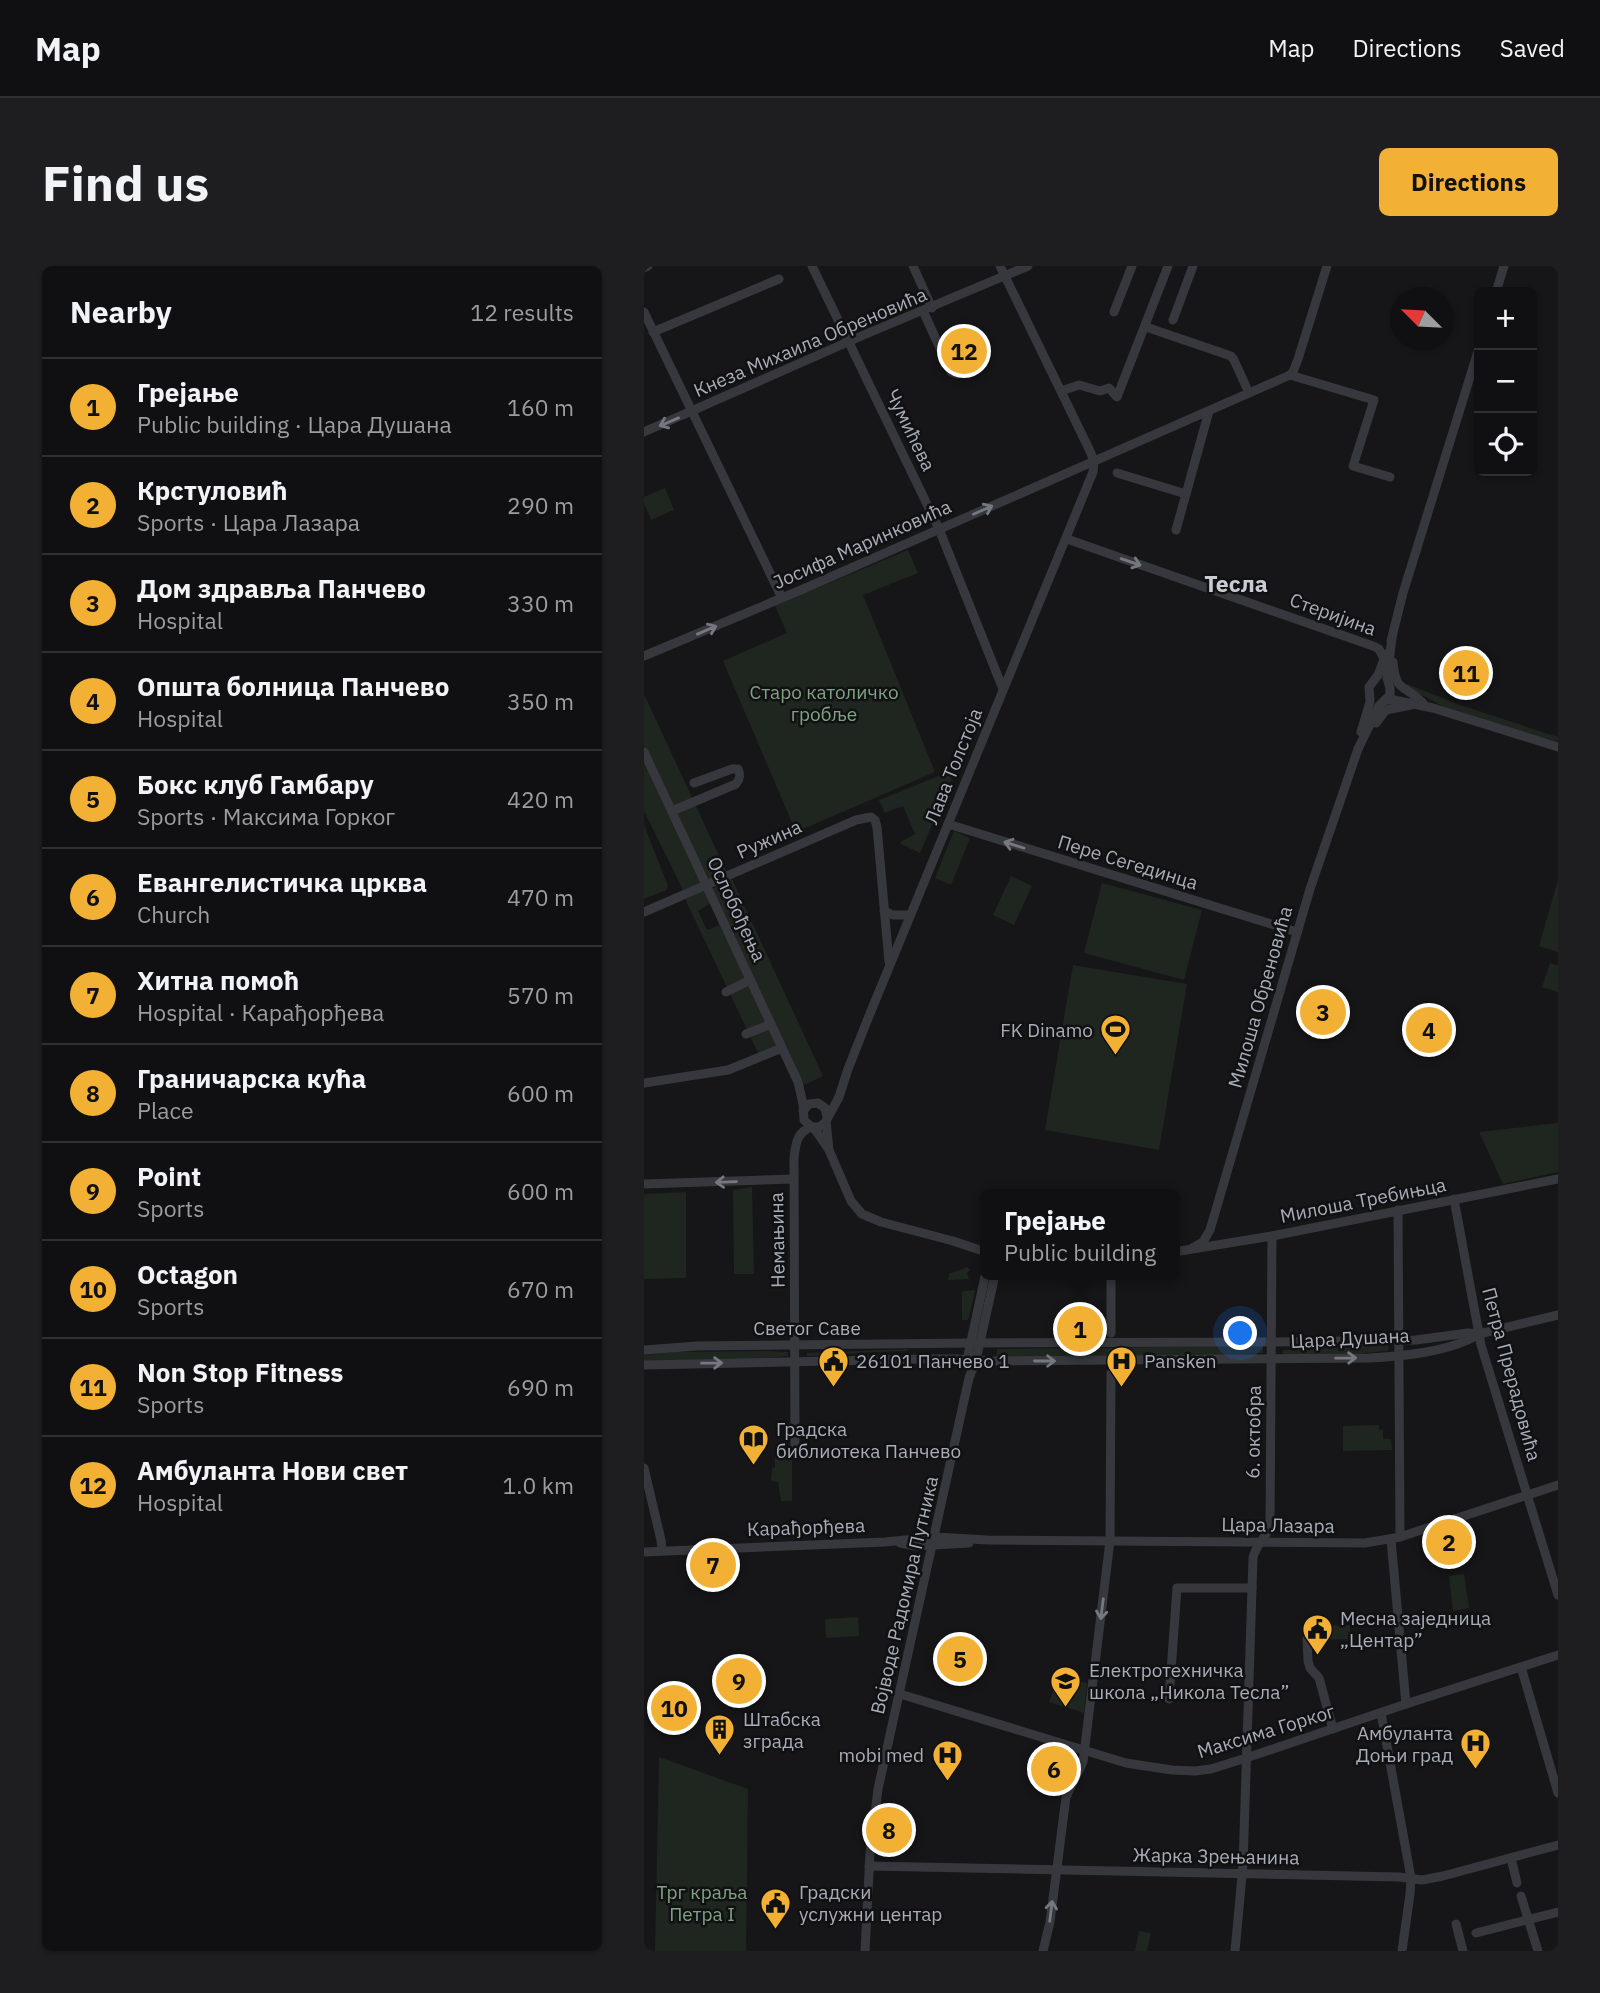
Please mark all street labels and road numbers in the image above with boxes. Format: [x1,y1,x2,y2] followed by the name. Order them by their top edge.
[690,282,930,402] street label: Кнеза Михаила Обреновића
[881,385,941,475] street label: Чумићева
[769,494,955,594] street label: Јосифа Маринковића
[1286,587,1380,641] street label: Стеријина
[919,704,987,828] street label: Лава Толстоја
[733,814,805,864] street label: Ружина
[1055,829,1201,895] street label: Пере Сегединца
[702,853,772,965] street label: Ослобођења
[1223,903,1297,1091] street label: Милоша Обреновића
[1278,1172,1448,1228] street label: Милоша Требињца
[764,1192,790,1288] street label: Немањина
[1477,1284,1547,1464] street label: Петра Прерадовића
[753,1316,861,1340] street label: Светог Саве
[1290,1323,1410,1353] street label: Цара Душана
[1240,1385,1266,1479] street label: 6. октобра
[865,1474,943,1716] street label: Војводе Радомира Путника
[1221,1512,1335,1538] street label: Цара Лазара
[747,1513,865,1541] street label: Карађорђева
[1194,1699,1338,1763] street label: Максима Горког
[1132,1843,1300,1869] street label: Жарка Зрењанина

